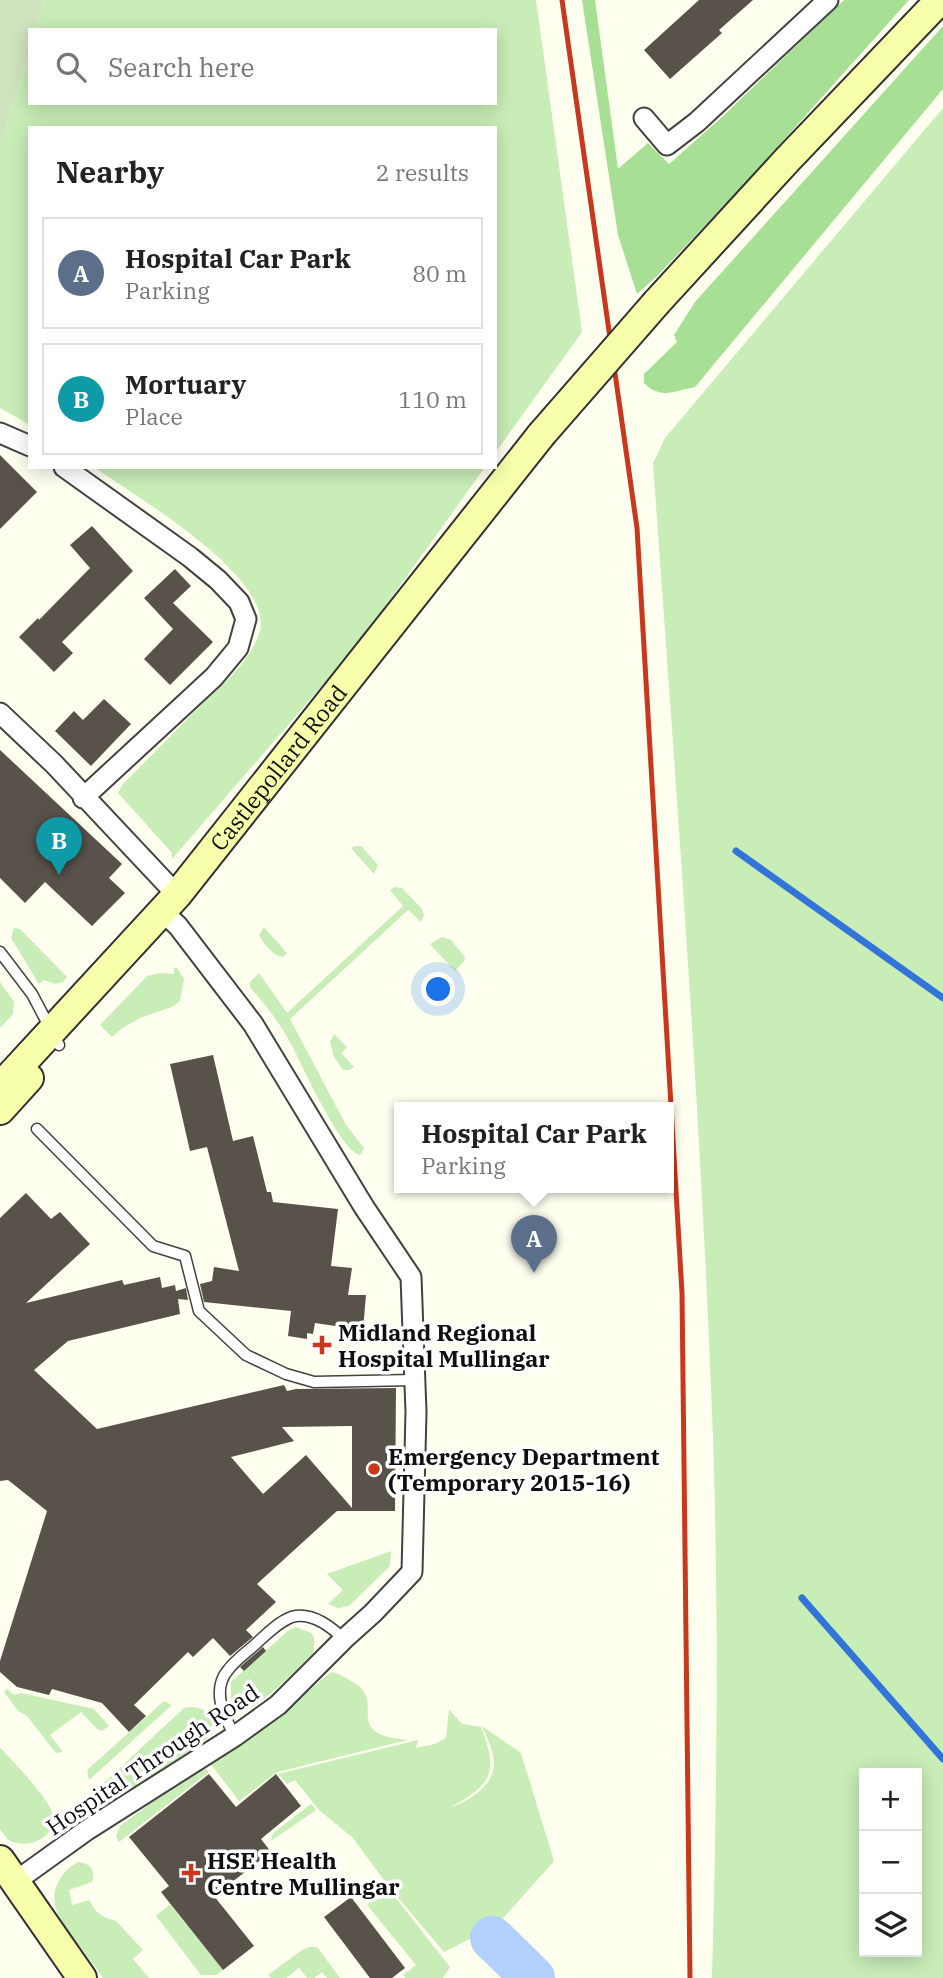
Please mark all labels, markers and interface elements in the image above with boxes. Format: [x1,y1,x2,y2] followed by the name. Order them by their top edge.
[28,28,497,105] search box
[52,48,90,86] icon: search
[108,50,254,84] text: Search here
[56,152,164,191] text: Nearby
[376,157,469,187] text: 2 results
[125,241,351,275] text: Hospital Car Park
[73,258,89,288] text: A
[412,258,467,288] text: 80 m
[125,275,210,305] text: Parking
[125,367,246,401] text: Mortuary
[73,384,89,414] text: B
[398,384,467,414] text: 110 m
[125,401,183,431] text: Place
[203,678,353,857] street label: Castlepollard Road
[36,817,82,875] pin: B
[421,972,455,1006] your location
[394,1102,674,1193] popup
[421,1116,647,1150] text: Hospital Car Park
[421,1150,506,1180] text: Parking
[511,1215,557,1273] pin: A
[338,1317,550,1373] place label: Midland Regional Hospital Mullingar
[312,1335,332,1355] marker: Midland Regional Hospital Mullingar
[388,1441,660,1497] place label: Emergency Department (Temporary 2015-16)
[366,1461,382,1477] marker: Emergency Department (Temporary 2015-16)
[40,1677,264,1841] street label: Hospital Through Road
[859,1768,922,1957] map controls
[859,1768,922,1831] button: +
[859,1831,922,1894] button: −
[207,1845,400,1901] place label: HSE Health Centre Mullingar
[181,1863,201,1883] marker: HSE Health Centre Mullingar
[859,1894,922,1957] button: layers

